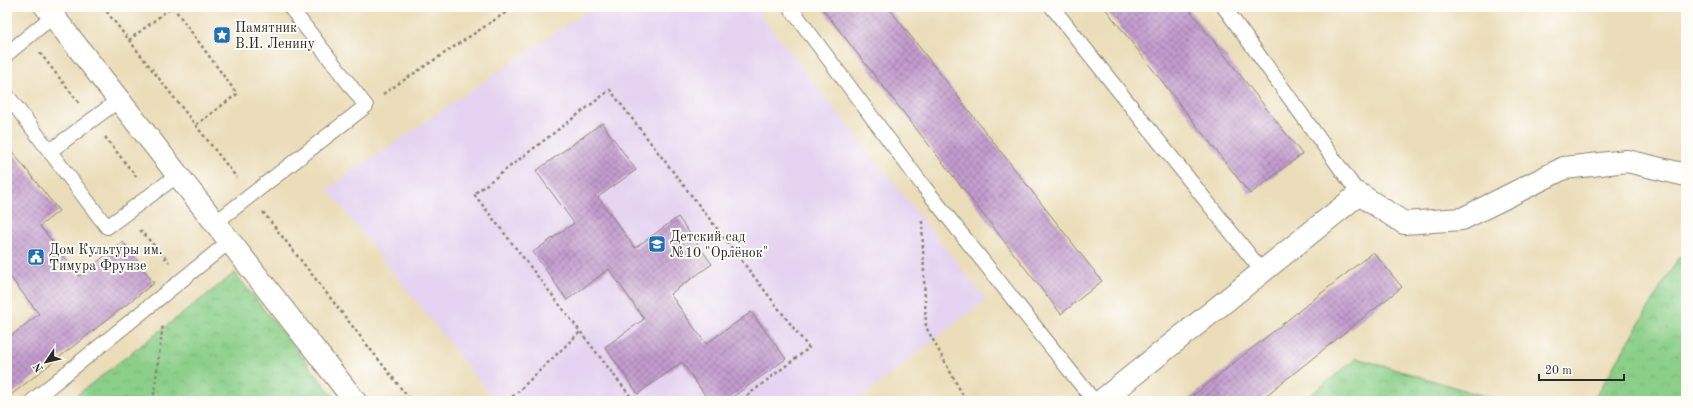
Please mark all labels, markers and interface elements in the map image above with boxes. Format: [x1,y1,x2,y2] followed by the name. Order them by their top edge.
[235,21,315,51] place label: Памятник В.И. Ленину
[212,25,232,45] place icon: Памятник В.И. Ленину
[670,230,768,260] place label: Детский сад №10 "Орлёнок"
[647,234,667,254] school or university icon: Детский сад №10 "Орлёнок"
[49,243,163,273] place label: Дом Культуры им. Тимура Фрунзе
[26,247,46,267] public building icon: Дом Культуры им. Тимура Фрунзе
[26,342,66,382] north arrow
[1539,356,1624,382] scale bar
[32,360,46,373] text: N
[1545,365,1572,377] text: 20 m

